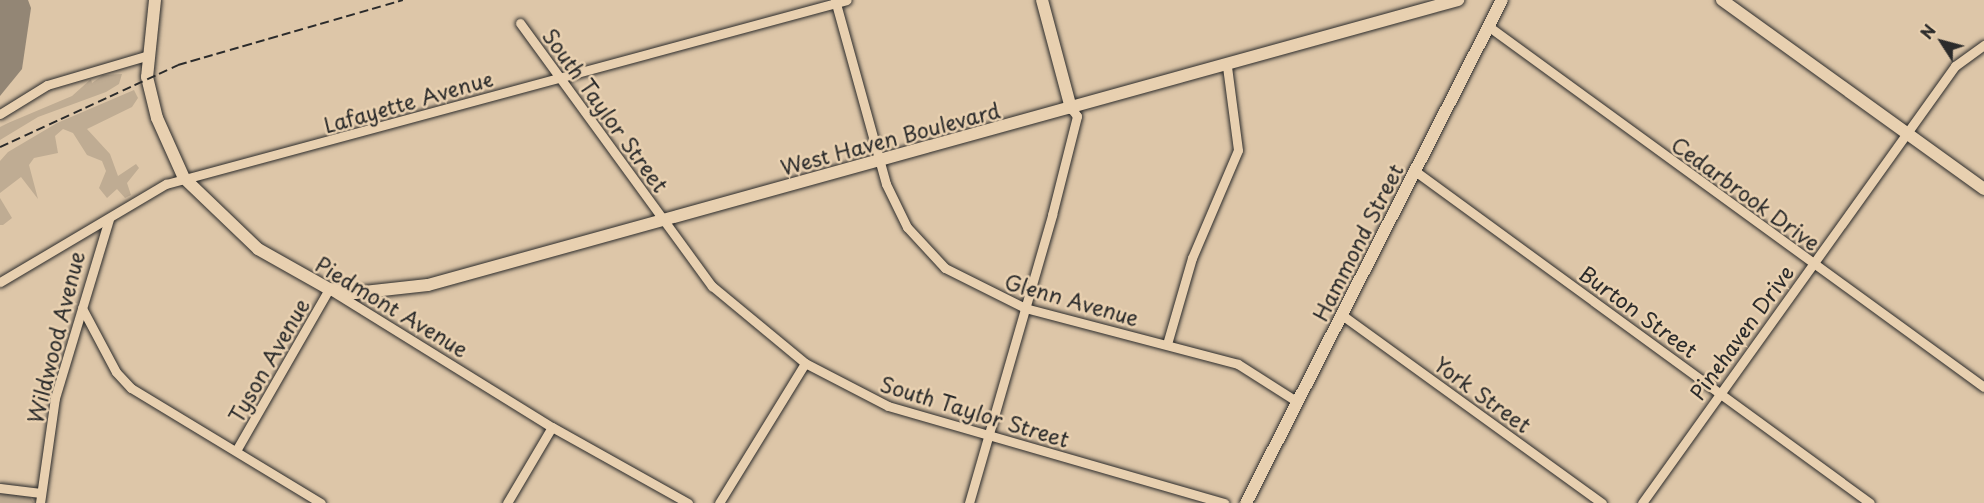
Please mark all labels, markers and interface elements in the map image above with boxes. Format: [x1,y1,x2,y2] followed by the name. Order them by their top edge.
[1912,12,1972,72] north arrow
[1914,19,1941,44] text: N
[537,22,675,198] street label: South Taylor Street
[322,65,494,137] street label: Lafayette Avenue
[778,97,1002,179] street label: West Haven Boulevard
[1666,130,1826,256] street label: Cedarbrook Drive
[1307,159,1407,325] street label: Hammond Street
[21,248,89,426] street label: Wildwood Avenue
[311,251,473,361] street label: Piedmont Avenue
[1683,259,1799,405] street label: Pinehaven Drive
[1575,260,1703,362] street label: Burton Street
[1002,268,1142,330] street label: Glenn Avenue
[223,295,313,425] street label: Tyson Avenue
[1430,351,1536,437] street label: York Street
[876,370,1074,452] street label: South Taylor Street

